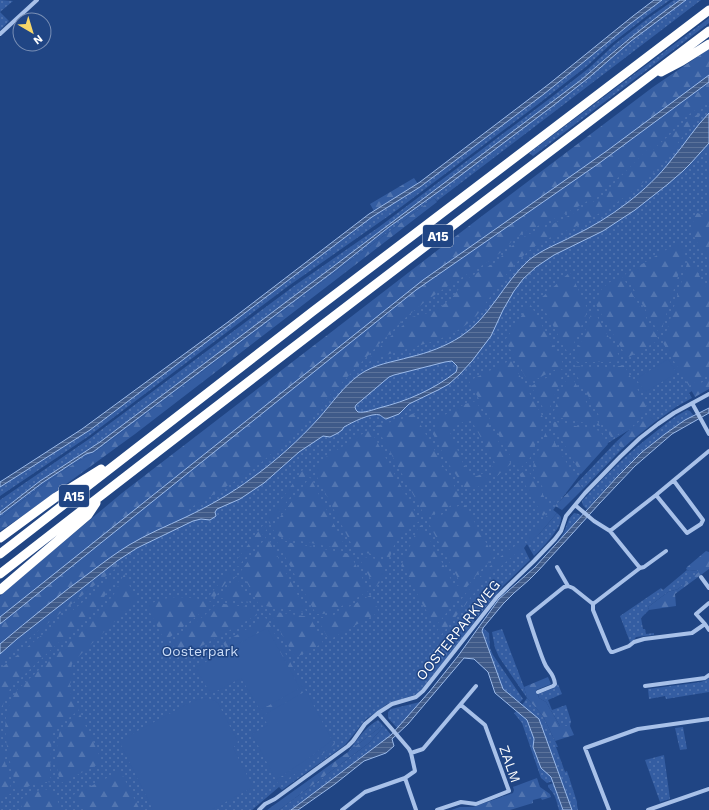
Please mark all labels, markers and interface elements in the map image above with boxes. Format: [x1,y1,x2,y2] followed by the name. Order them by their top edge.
[12,12,52,52] north arrow
[31,32,45,47] text: N
[423,225,453,247] road number: A15
[59,485,89,507] road number: A15
[413,577,503,683] street label: OOSTERPARKWEG
[162,643,238,659] park label: Oosterpark
[496,743,524,785] street label: ZALM

